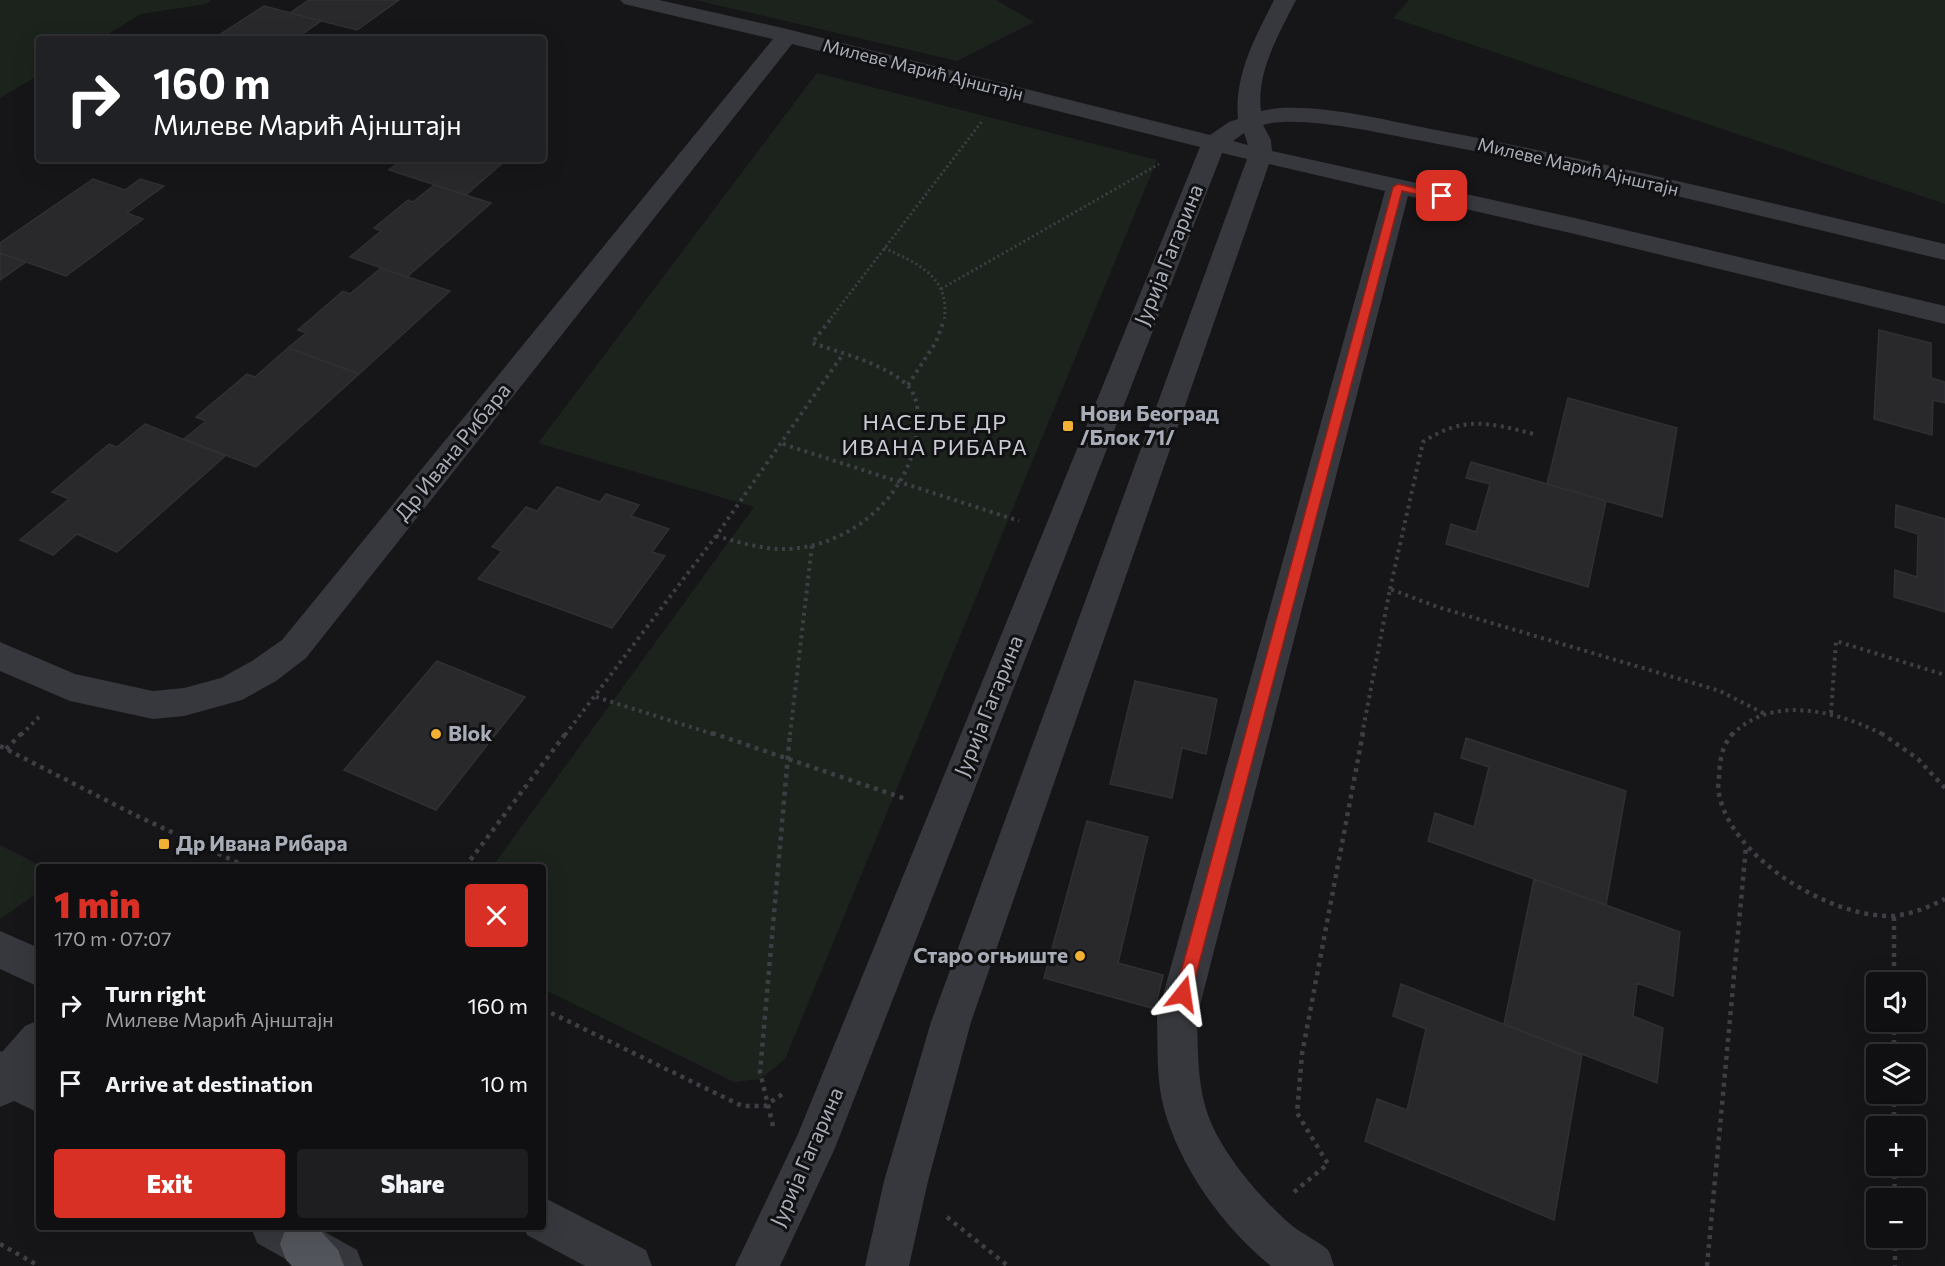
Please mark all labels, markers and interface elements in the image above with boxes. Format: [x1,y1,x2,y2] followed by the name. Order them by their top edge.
[821,33,1026,105] street label: Милеве Марић Ајнштајн
[153,56,271,108] text: 160 m
[54,60,132,138] icon: right
[153,108,462,141] text: Милеве Марић Ајнштајн
[1476,132,1681,200] street label: Милеве Марић Ајнштајн
[1416,170,1467,221] pin
[1425,179,1458,212] icon: arrive
[1128,180,1207,329] street label: Јурија Гагарина
[389,377,515,525] street label: Др Ивана Рибара
[1080,400,1219,449] place label: Нови Београд /Блок 71/
[842,408,1028,460] district label: НАСЕЉЕ ДР ИВАНА РИБАРА
[1061,419,1075,433] marker: Нови Београд /Блок 71/
[948,631,1027,780] street label: Јурија Гагарина
[448,720,492,745] place label: Blok
[429,727,443,741] marker: Blok
[176,830,347,855] place label: Др Ивана Рибара
[157,837,171,851] marker: Др Ивана Рибара
[54,881,140,925] text: 1 min
[465,884,528,947] button: close
[54,926,172,950] text: 170 m · 07:07
[913,942,1068,967] place label: Старо огњиште
[1073,949,1087,963] marker: Старо огњиште
[1151,962,1215,1026] position arrow
[1866,972,1926,1248] map controls
[1866,972,1926,1032] button: sound
[105,980,206,1007] text: Turn right
[54,989,87,1022] icon: right
[467,992,528,1019] text: 160 m
[105,1007,334,1031] text: Милеве Марић Ајнштајн
[1866,1044,1926,1104] button: layers
[54,1067,87,1100] icon: arrive
[105,1070,313,1097] text: Arrive at destination
[481,1070,528,1097] text: 10 m
[764,1083,848,1230] street label: Јурија Гагарина
[1866,1116,1926,1176] button: +
[54,1149,285,1218] button: Exit
[297,1149,528,1218] button: Share
[1866,1188,1926,1248] button: −

